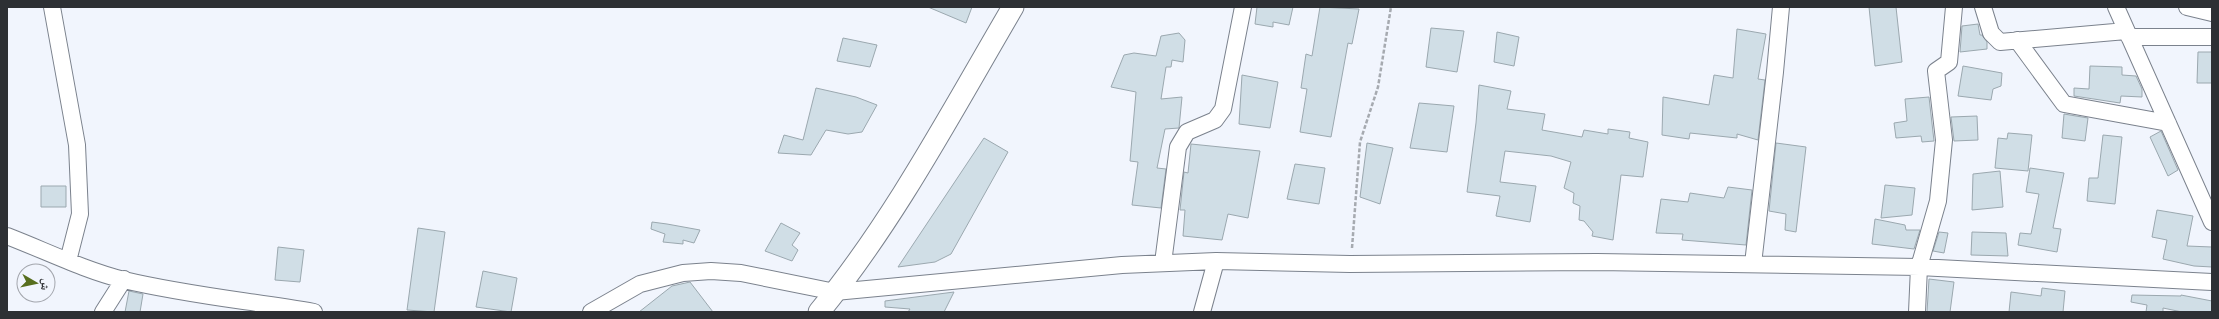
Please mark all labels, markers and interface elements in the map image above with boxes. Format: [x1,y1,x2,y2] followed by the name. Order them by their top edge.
[16,263,56,303] north arrow
[37,278,54,292] text: ش

